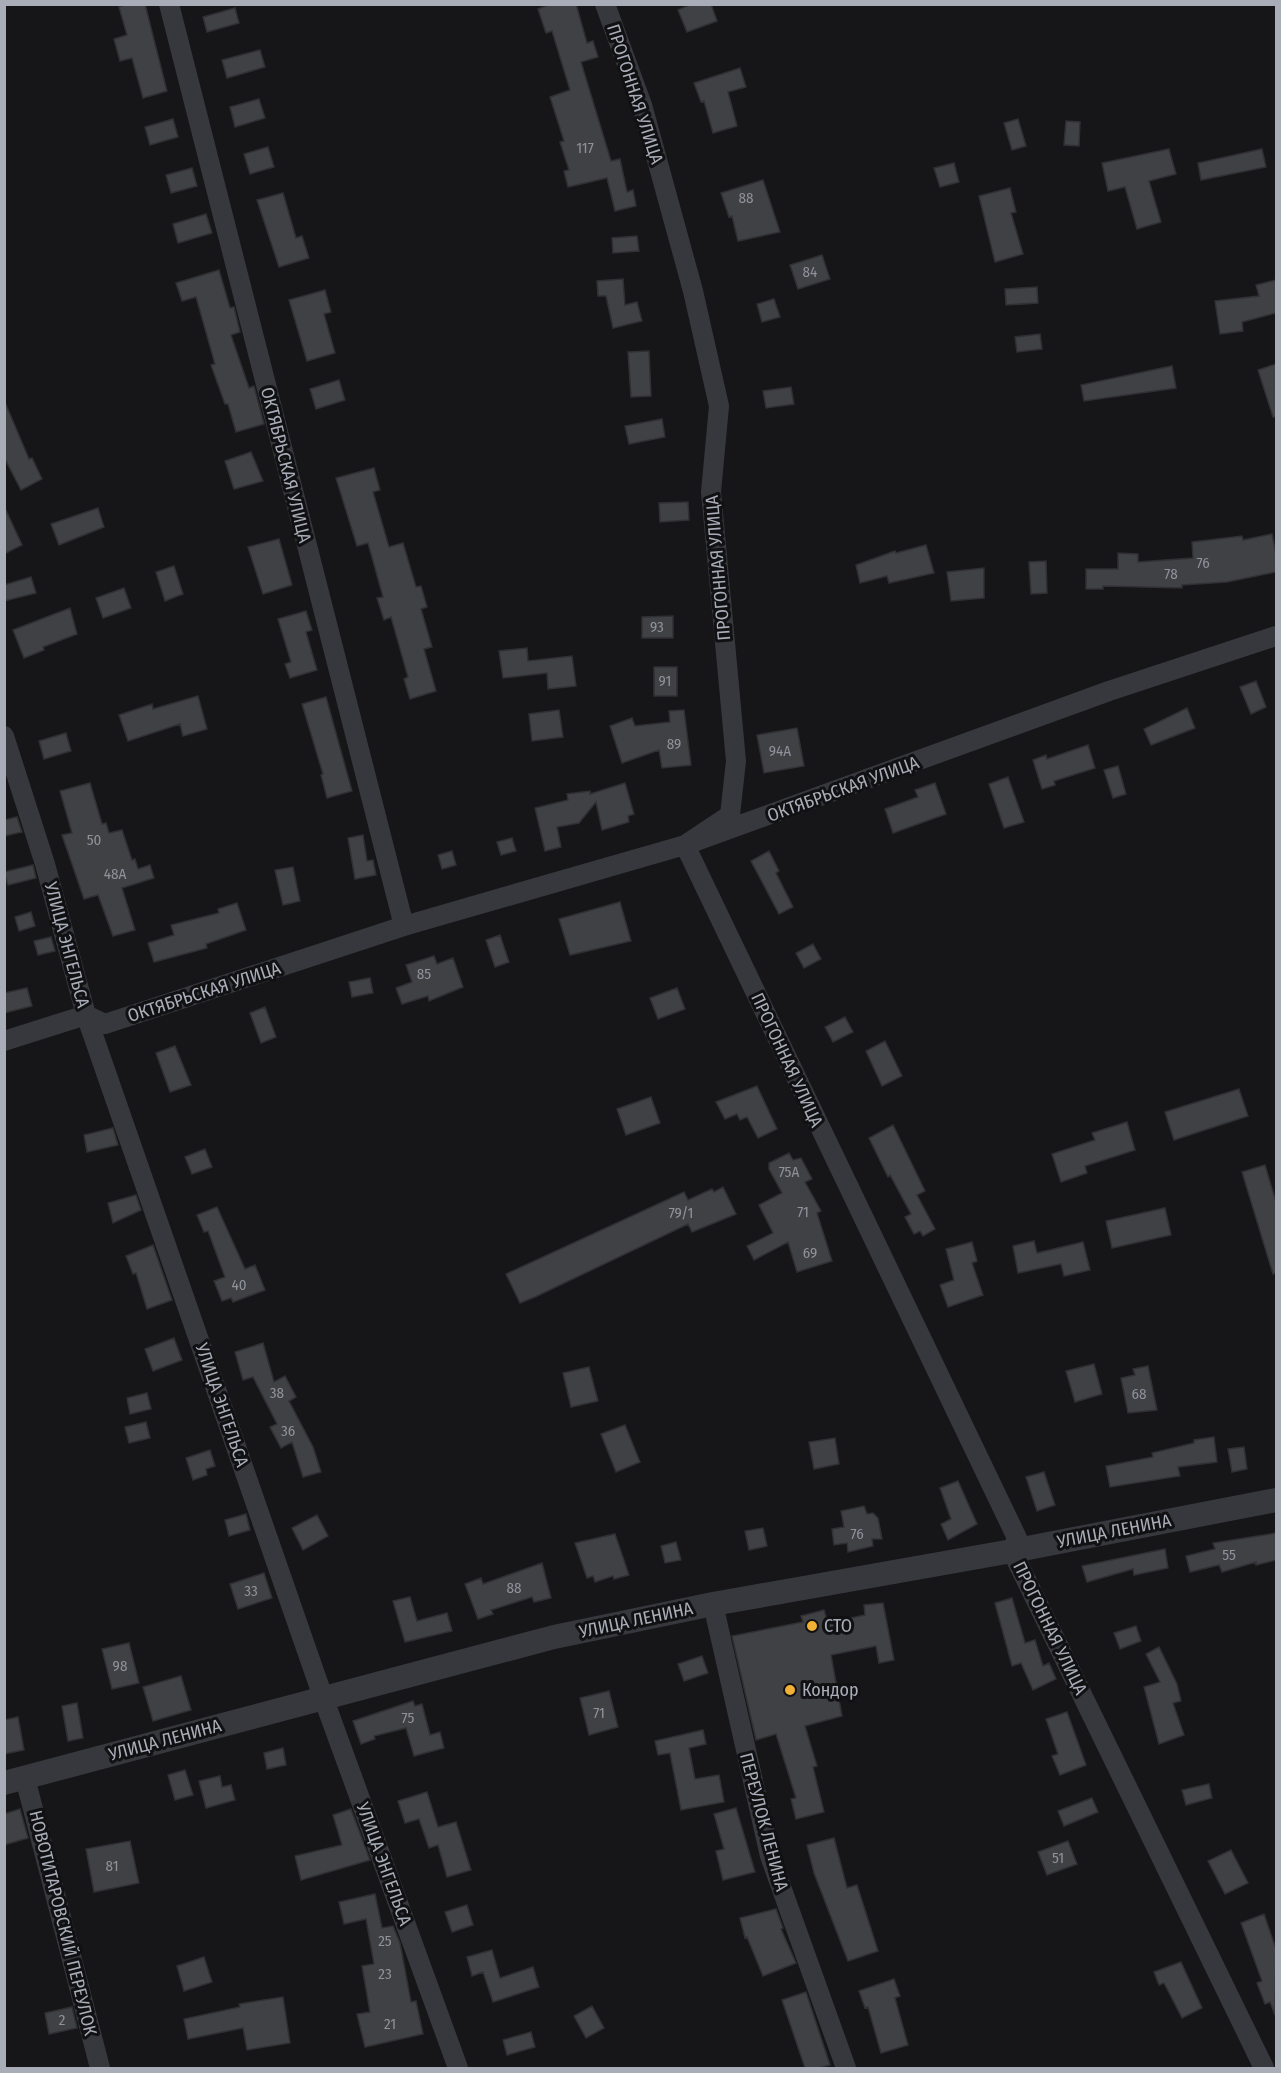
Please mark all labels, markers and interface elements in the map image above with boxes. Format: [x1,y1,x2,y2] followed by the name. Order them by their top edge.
[602,21,668,167] street label: ПРОГОННАЯ УЛИЦА
[576,139,594,157] house number: 117
[738,189,754,207] house number: 88
[803,263,817,281] house number: 84
[256,385,316,546] street label: ОКТЯБРЬСКАЯ УЛИЦА
[701,494,735,642] street label: ПРОГОННАЯ УЛИЦА
[1196,554,1210,572] house number: 76
[1164,565,1178,583] house number: 78
[650,618,664,636] house number: 93
[659,672,671,690] house number: 91
[667,735,681,753] house number: 89
[769,742,791,760] house number: 94А
[764,751,922,827] street label: ОКТЯБРЬСКАЯ УЛИЦА
[87,831,101,849] house number: 50
[104,865,126,883] house number: 48А
[39,879,94,1011] street label: УЛИЦА ЭНГЕЛЬСА
[125,957,284,1027] street label: ОКТЯБРЬСКАЯ УЛИЦА
[417,965,431,983] house number: 85
[746,989,828,1131] street label: ПРОГОННАЯ УЛИЦА
[779,1163,799,1181] house number: 75А
[797,1203,809,1221] house number: 71
[669,1204,693,1222] house number: 79/1
[803,1244,817,1262] house number: 69
[231,1276,247,1294] house number: 40
[190,1339,254,1470] street label: УЛИЦА ЭНГЕЛЬСА
[270,1384,284,1402] house number: 38
[1132,1385,1146,1403] house number: 68
[281,1422,295,1440] house number: 36
[1054,1509,1173,1553] street label: УЛИЦА ЛЕНИНА
[850,1525,864,1543] house number: 76
[1222,1546,1236,1564] house number: 55
[1008,1558,1092,1699] street label: ПРОГОННАЯ УЛИЦА
[506,1579,522,1597] house number: 88
[244,1582,258,1600] house number: 33
[576,1597,695,1643] street label: УЛИЦА ЛЕНИНА
[824,1615,852,1637] place label: СТО
[805,1619,819,1633] marker: СТО
[113,1657,127,1675] house number: 98
[802,1679,859,1701] place label: Кондор
[783,1683,797,1697] marker: Кондор
[593,1704,605,1722] house number: 71
[402,1709,414,1727] house number: 75
[105,1714,224,1766] street label: УЛИЦА ЛЕНИНА
[735,1750,793,1894] street label: ПЕРЕУЛОК ЛЕНИНА
[351,1799,417,1929] street label: УЛИЦА ЭНГЕЛЬСА
[24,1808,102,2038] street label: НОВОТИТАРОВСКИЙ ПЕРЕУЛОК
[1052,1849,1064,1867] house number: 51
[106,1857,118,1875] house number: 81
[378,1932,392,1950] house number: 25
[378,1965,392,1983] house number: 23
[59,2011,66,2029] house number: 2
[384,2015,396,2033] house number: 21

